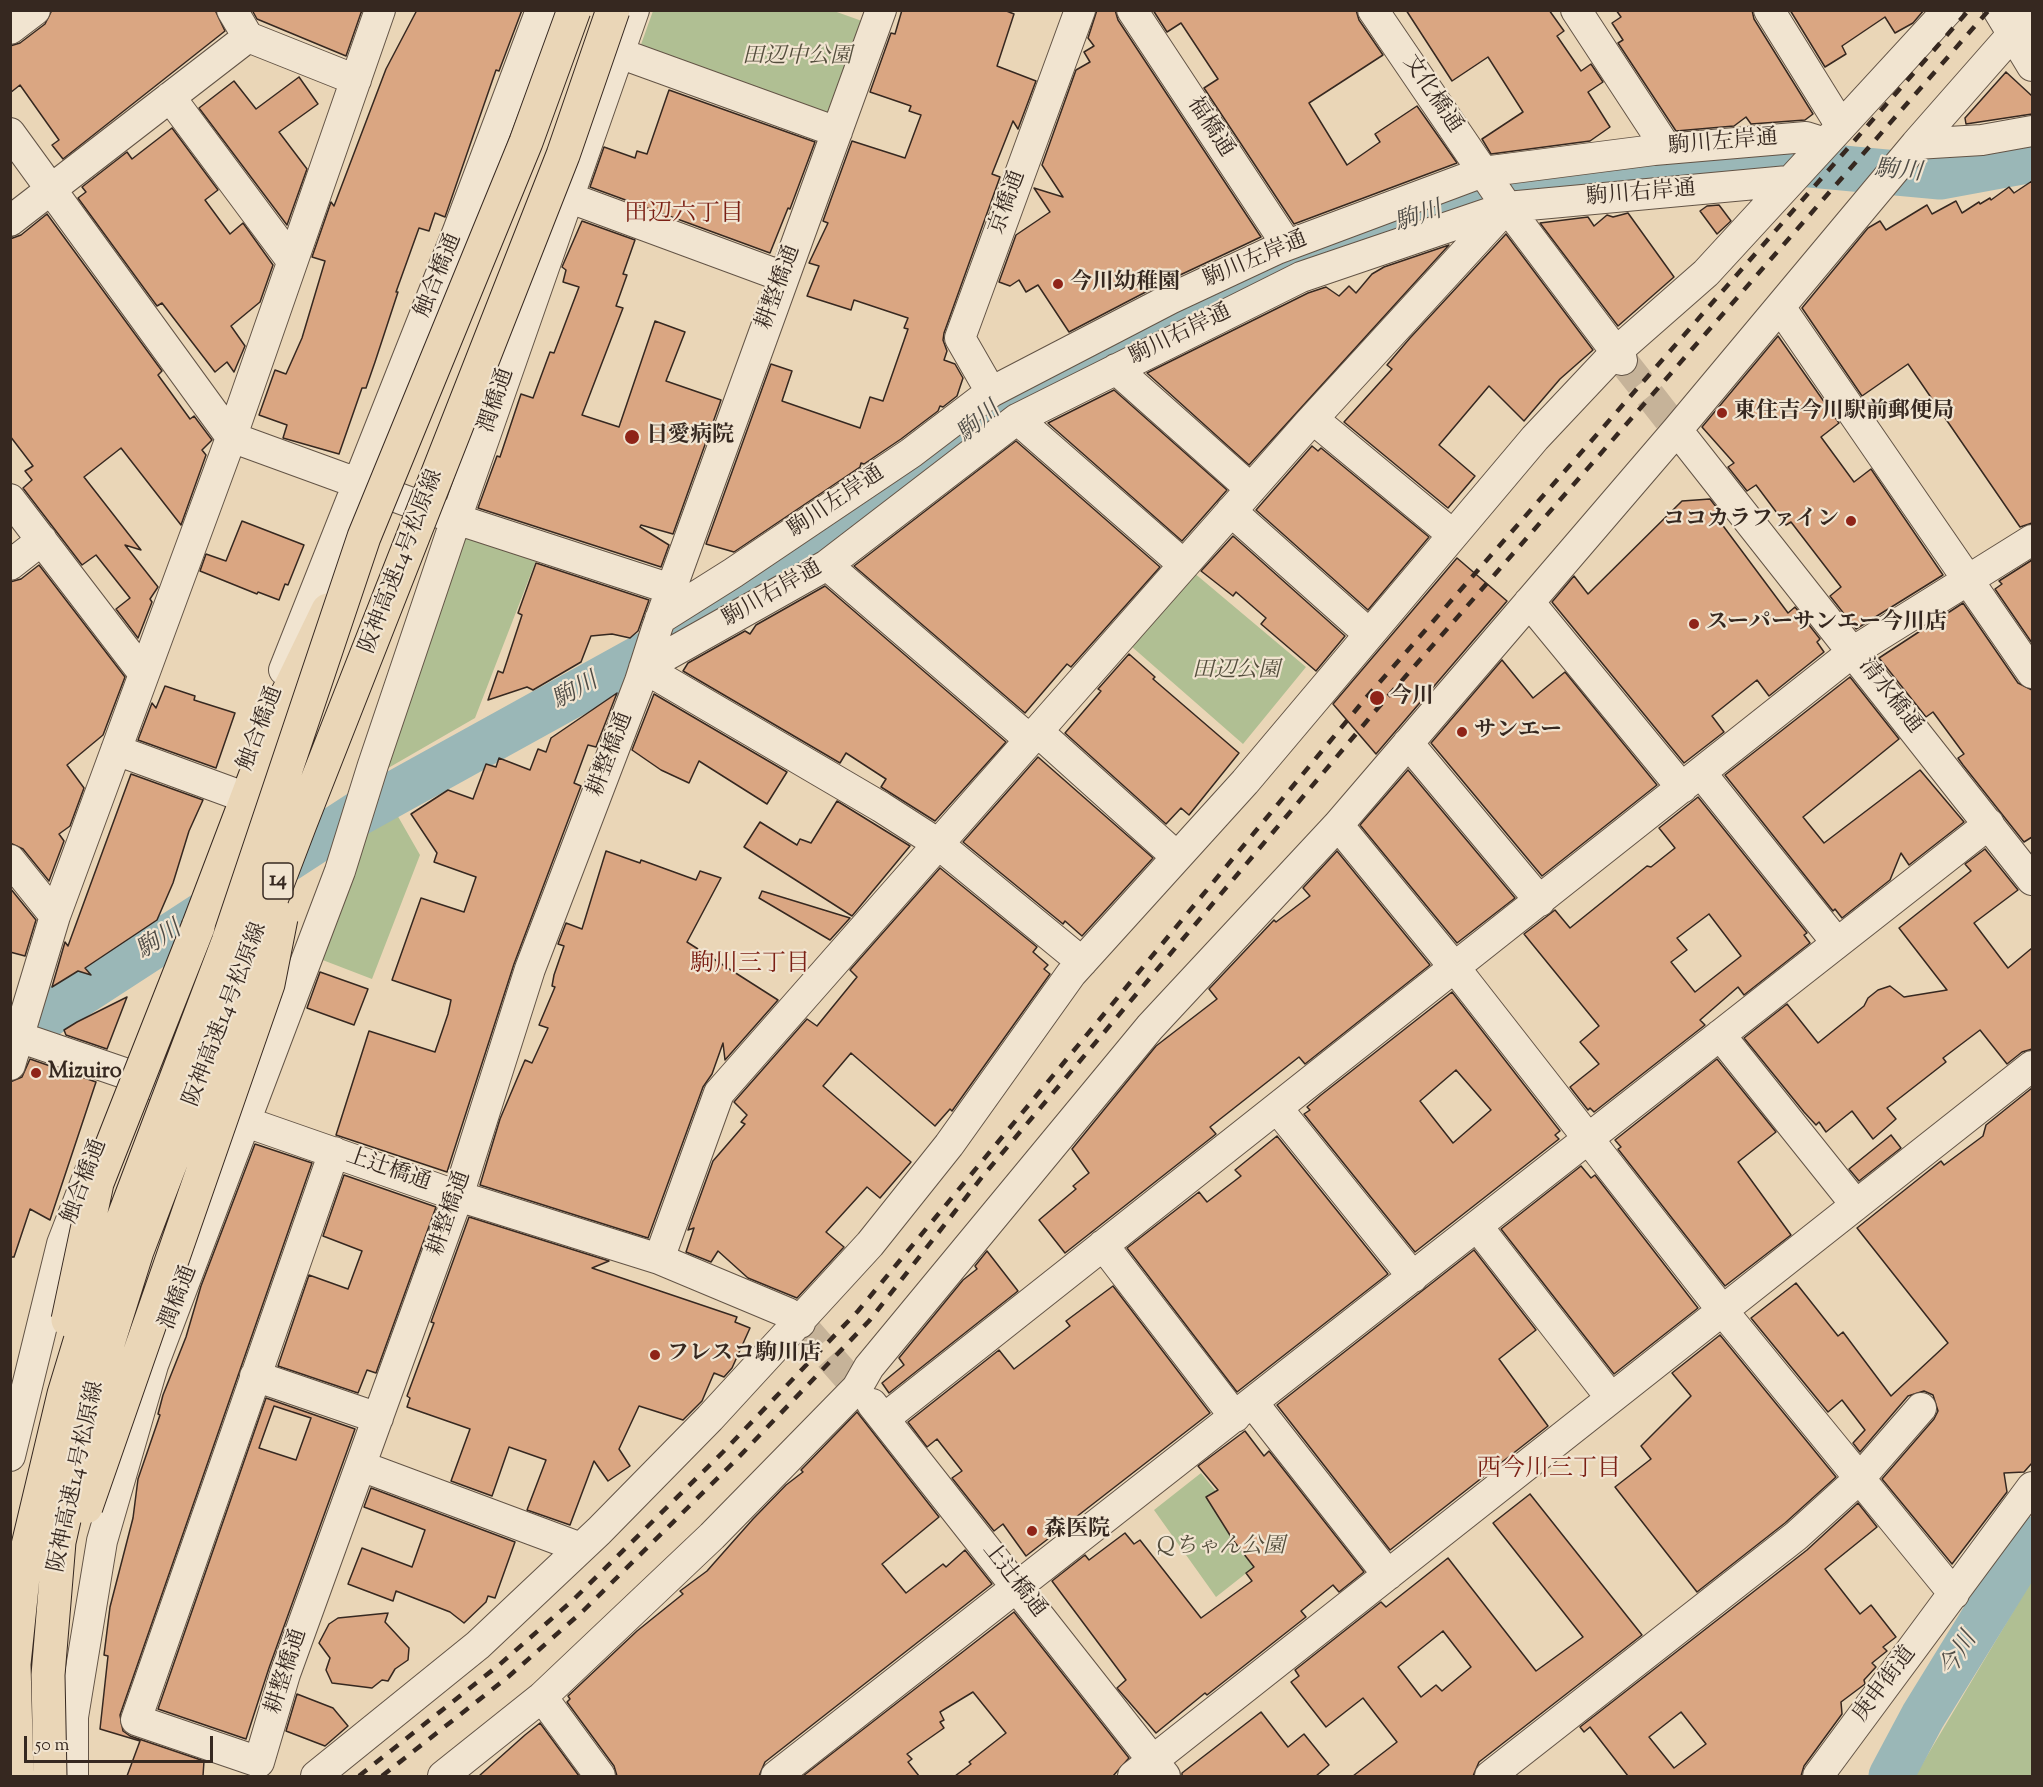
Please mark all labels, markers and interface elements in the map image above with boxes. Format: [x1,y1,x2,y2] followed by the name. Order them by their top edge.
[742,45,852,71] park label: 田辺中公園
[1395,51,1467,139] street label: 文化橋通
[1180,93,1238,163] street label: 福橋通
[1667,126,1779,162] street label: 駒川左岸通
[1873,157,1923,189] water label: 駒川
[985,167,1033,239] street label: 京橋通
[1585,177,1697,213] street label: 駒川右岸通
[1392,198,1446,240] water label: 駒川
[624,202,744,230] district label: 田辺六丁目
[1200,227,1312,295] street label: 駒川左岸通
[411,230,469,322] street label: 触合橋通
[753,242,807,334] street label: 耕整橋通
[1070,271,1180,297] place label: 今川幼稚園
[1051,277,1065,291] marker: 今川幼稚園
[1126,300,1236,372] street label: 駒川右岸通
[475,366,521,436] street label: 潤橋通
[952,398,1008,450] water label: 駒川
[1734,400,1954,426] place label: 東住吉今川駅前郵便局
[1715,406,1729,420] marker: 東住吉今川駅前郵便局
[646,424,734,450] place label: 日愛病院
[623,428,641,446] marker: 日愛病院
[784,461,890,545] street label: 駒川左岸通
[356,466,450,658] street label: 阪神高速14号松原線
[1663,508,1839,534] place label: ココカラファイン
[1844,514,1858,528] marker: ココカラファイン
[719,556,827,634] street label: 駒川右岸通
[1706,611,1947,637] place label: スーパーサンエー今川店
[1687,617,1701,631] marker: スーパーサンエー今川店
[1852,654,1926,740] street label: 清水橋通
[1192,659,1280,685] park label: 田辺公園
[548,669,604,717] water label: 駒川
[234,683,290,775] street label: 触合橋通
[1390,685,1434,711] place label: 今川
[1368,689,1386,707] marker: 今川
[584,709,640,801] street label: 耕整橋通
[1474,719,1562,745] place label: サンエー
[1455,725,1469,739] marker: サンエー
[263,863,293,899] road number: 14
[132,917,188,967] water label: 駒川
[180,919,274,1111] street label: 阪神高速14号松原線
[690,952,810,980] district label: 駒川三丁目
[48,1060,122,1086] place label: Mizuiro
[29,1066,43,1080] marker: Mizuiro
[58,1136,114,1228] street label: 触合橋通
[342,1144,434,1198] street label: 上辻橋通
[424,1168,478,1260] street label: 耕整橋通
[156,1262,204,1334] street label: 潤橋通
[667,1342,821,1368] place label: フレスコ駒川店
[648,1348,662,1362] marker: フレスコ駒川店
[45,1379,111,1575] street label: 阪神高速14号松原線
[1477,1457,1621,1485] district label: 西今川三丁目
[1044,1518,1110,1544] place label: 森医院
[1025,1524,1039,1538] marker: 森医院
[1157,1535,1285,1561] park label: Qちゃん公園
[976,1538,1050,1624] street label: 上辻橋通
[262,1626,314,1718] street label: 耕整橋通
[1935,1628,1985,1684] water label: 今川
[1849,1642,1923,1728] street label: 庚申街道
[27,1724,216,1762] scale bar
[35,1733,69,1759] text: 50 m

